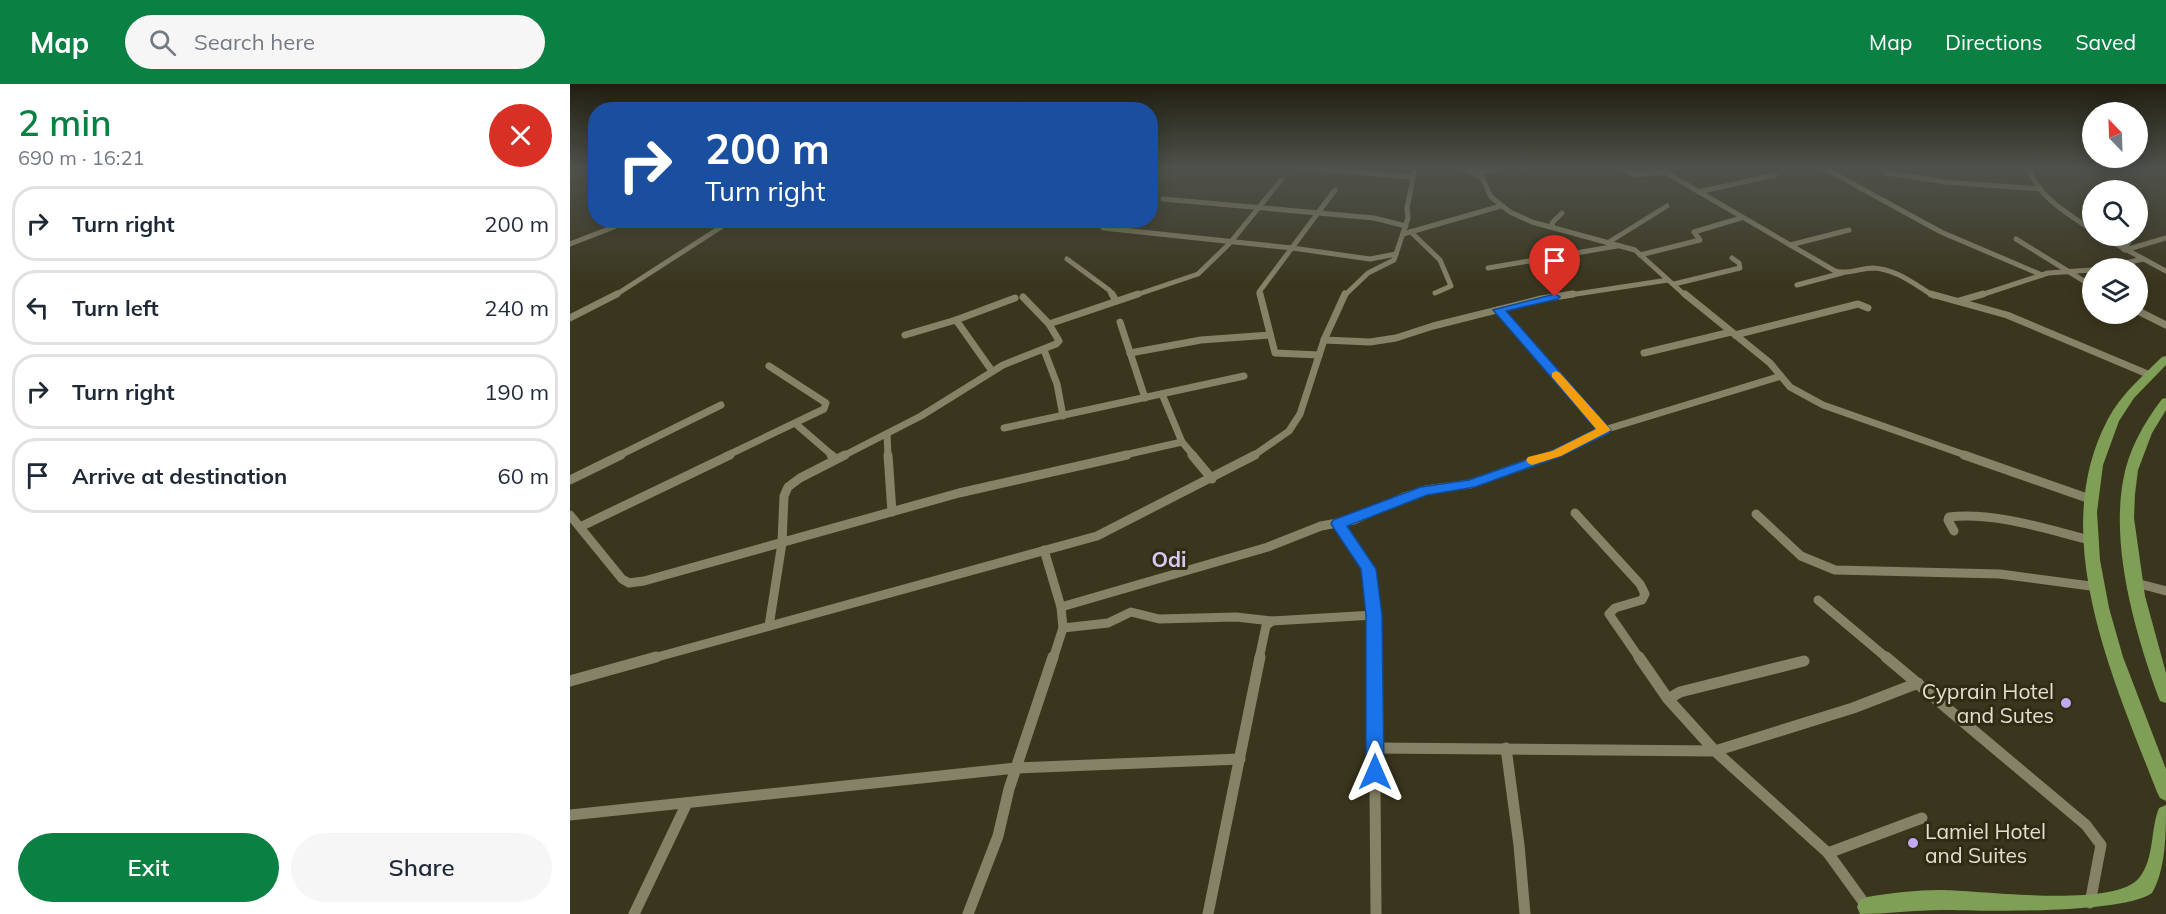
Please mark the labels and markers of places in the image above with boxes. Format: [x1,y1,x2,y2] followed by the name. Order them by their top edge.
[1529,235,1580,297] pin
[1922,678,2054,728] place label: Cyprain Hotel and Sutes
[2059,696,2073,710] marker: Cyprain Hotel and Sutes
[1925,818,2046,868] place label: Lamiel Hotel and Suites
[1906,836,1920,850] marker: Lamiel Hotel and Suites

